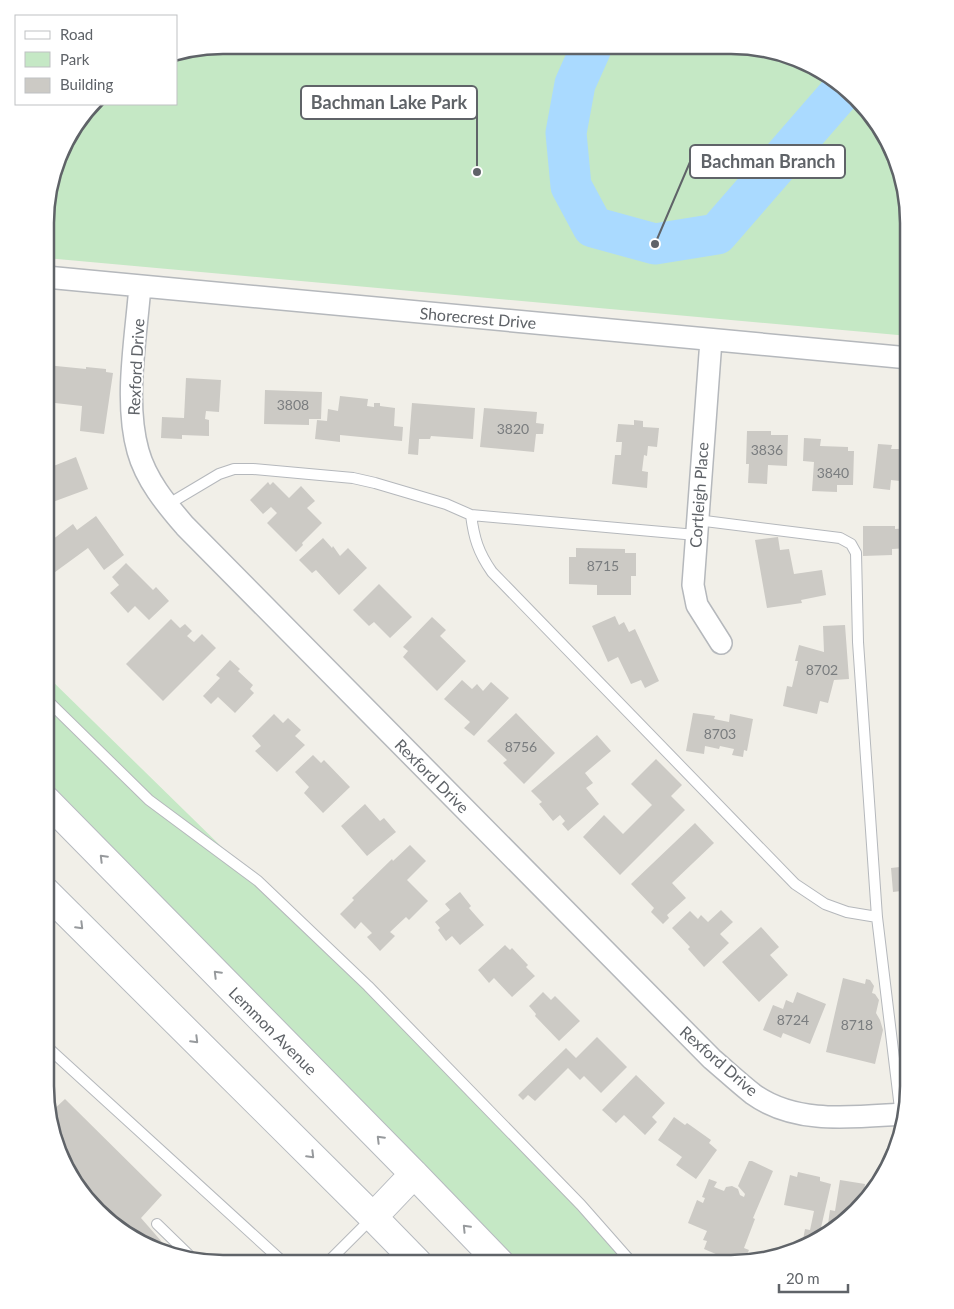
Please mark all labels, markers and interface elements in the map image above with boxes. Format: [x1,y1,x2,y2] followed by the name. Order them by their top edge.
[15,15,178,105] legend
[60,25,93,43] text: Road
[60,50,90,68] text: Park
[60,75,113,93] text: Building
[301,86,477,119] callout: Bachman Lake Park
[311,91,468,113] text: Bachman Lake Park
[690,145,845,178] callout: Bachman Branch
[701,150,835,172] text: Bachman Branch
[419,303,537,332] street label: Shorecrest Drive
[123,318,148,416] street label: Rexford Drive
[277,396,309,413] house number: 3808
[497,420,529,437] house number: 3820
[751,441,783,458] house number: 3836
[685,442,712,548] street label: Cortleigh Place
[817,464,849,481] house number: 3840
[587,557,619,574] house number: 8715
[806,661,838,678] house number: 8702
[704,725,736,742] house number: 8703
[391,735,473,817] street label: Rexford Drive
[505,738,537,755] house number: 8756
[99,855,108,864] one-way arrow
[74,920,83,929] one-way arrow
[214,971,223,980] one-way arrow
[225,983,321,1079] street label: Lemmon Avenue
[777,1011,809,1028] house number: 8724
[841,1016,873,1033] house number: 8718
[677,1022,762,1100] street label: Rexford Drive
[190,1034,199,1043] one-way arrow
[377,1136,386,1145] one-way arrow
[305,1149,314,1158] one-way arrow
[463,1225,472,1234] one-way arrow
[779,1262,848,1294] scale bar
[786,1269,820,1287] text: 20 m

